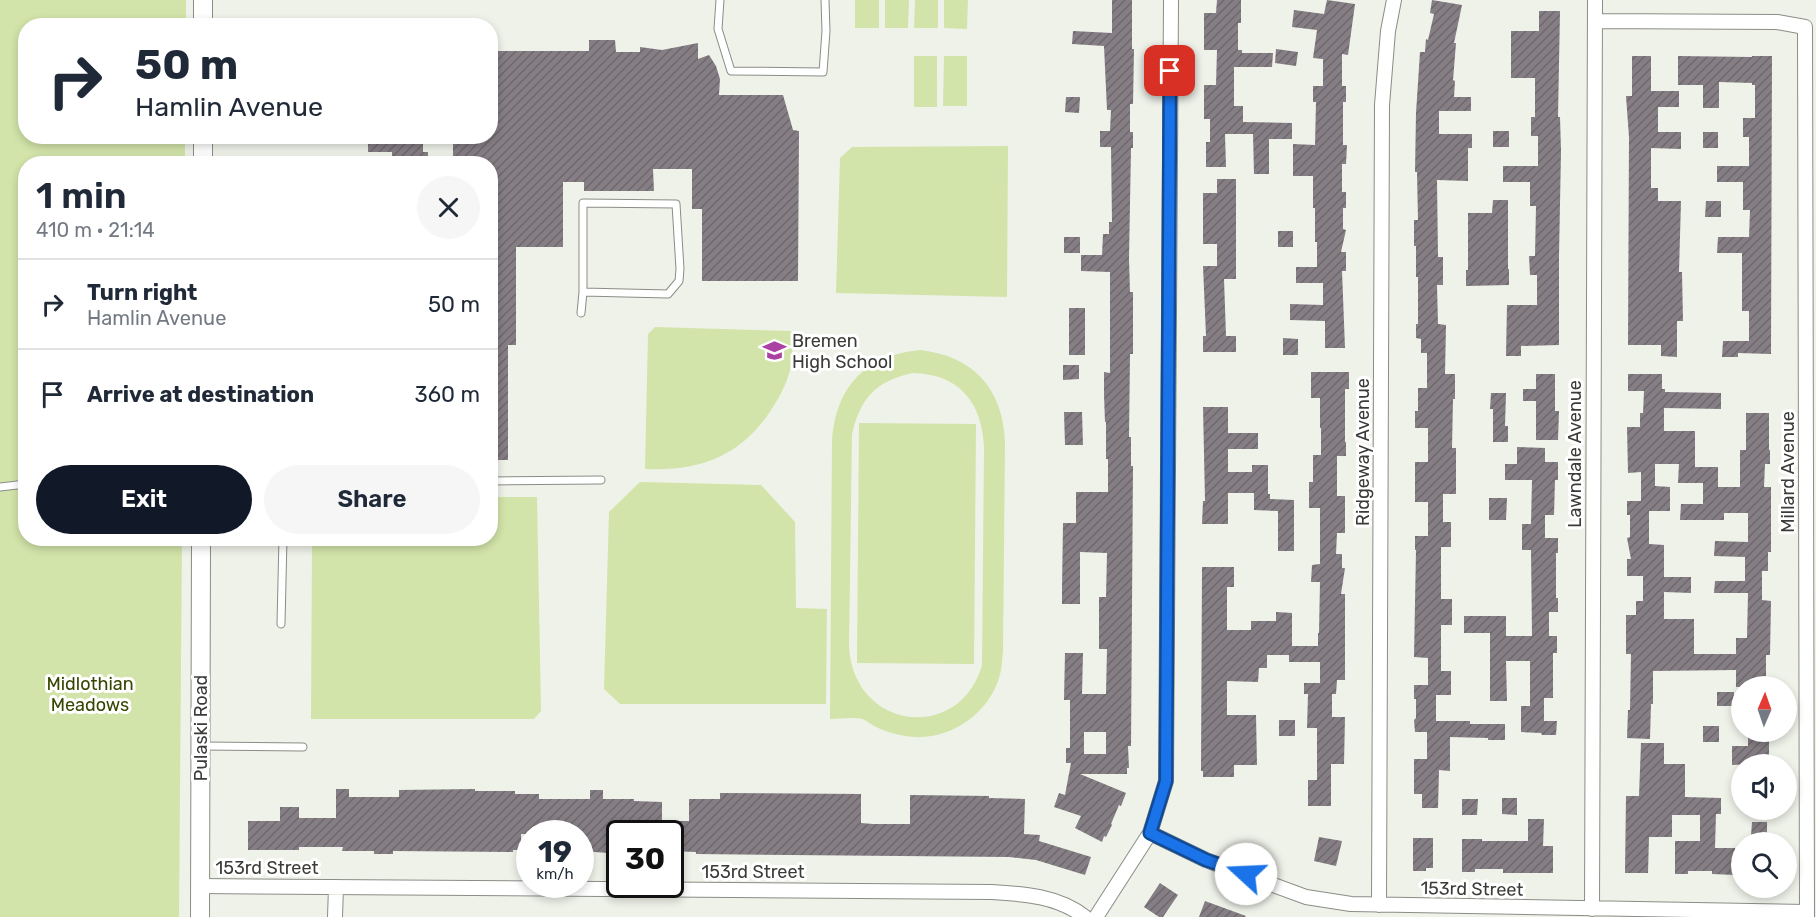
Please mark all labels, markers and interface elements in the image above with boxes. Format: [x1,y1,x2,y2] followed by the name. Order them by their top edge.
[135,40,238,90] text: 50 m
[36,42,114,120] icon: right
[1144,45,1195,96] pin
[1153,54,1186,87] icon: arrive
[135,91,323,123] text: Hamlin Avenue
[36,174,127,217] text: 1 min
[417,176,480,239] button: close
[36,218,155,242] text: 410 m · 21:14
[87,279,197,306] text: Turn right
[36,288,69,321] icon: right
[428,291,480,318] text: 50 m
[87,306,226,330] text: Hamlin Avenue
[792,330,892,373] place label: Bremen High School
[761,338,787,364] school or university icon: Bremen High School
[36,378,69,411] icon: arrive
[1352,378,1374,526] street label: Ridgeway Avenue
[1564,380,1586,528] street label: Lawndale Avenue
[87,381,314,408] text: Arrive at destination
[415,381,480,408] text: 360 m
[1777,411,1799,533] street label: Millard Avenue
[36,465,252,534] button: Exit
[264,465,480,534] button: Share
[46,673,134,716] park label: Midlothian Meadows
[190,675,212,781] street label: Pulaski Road
[1731,676,1797,742] north arrow
[1731,676,1797,898] map controls
[1731,754,1797,820] button: sound
[606,820,684,898] speed limit sign: 30
[1731,832,1797,898] button: search
[538,834,572,870] text: 19
[1214,842,1278,906] position arrow
[215,857,319,879] street label: 153rd Street
[701,861,805,883] street label: 153rd Street
[536,865,574,883] text: km/h
[1420,877,1524,901] street label: 153rd Street

